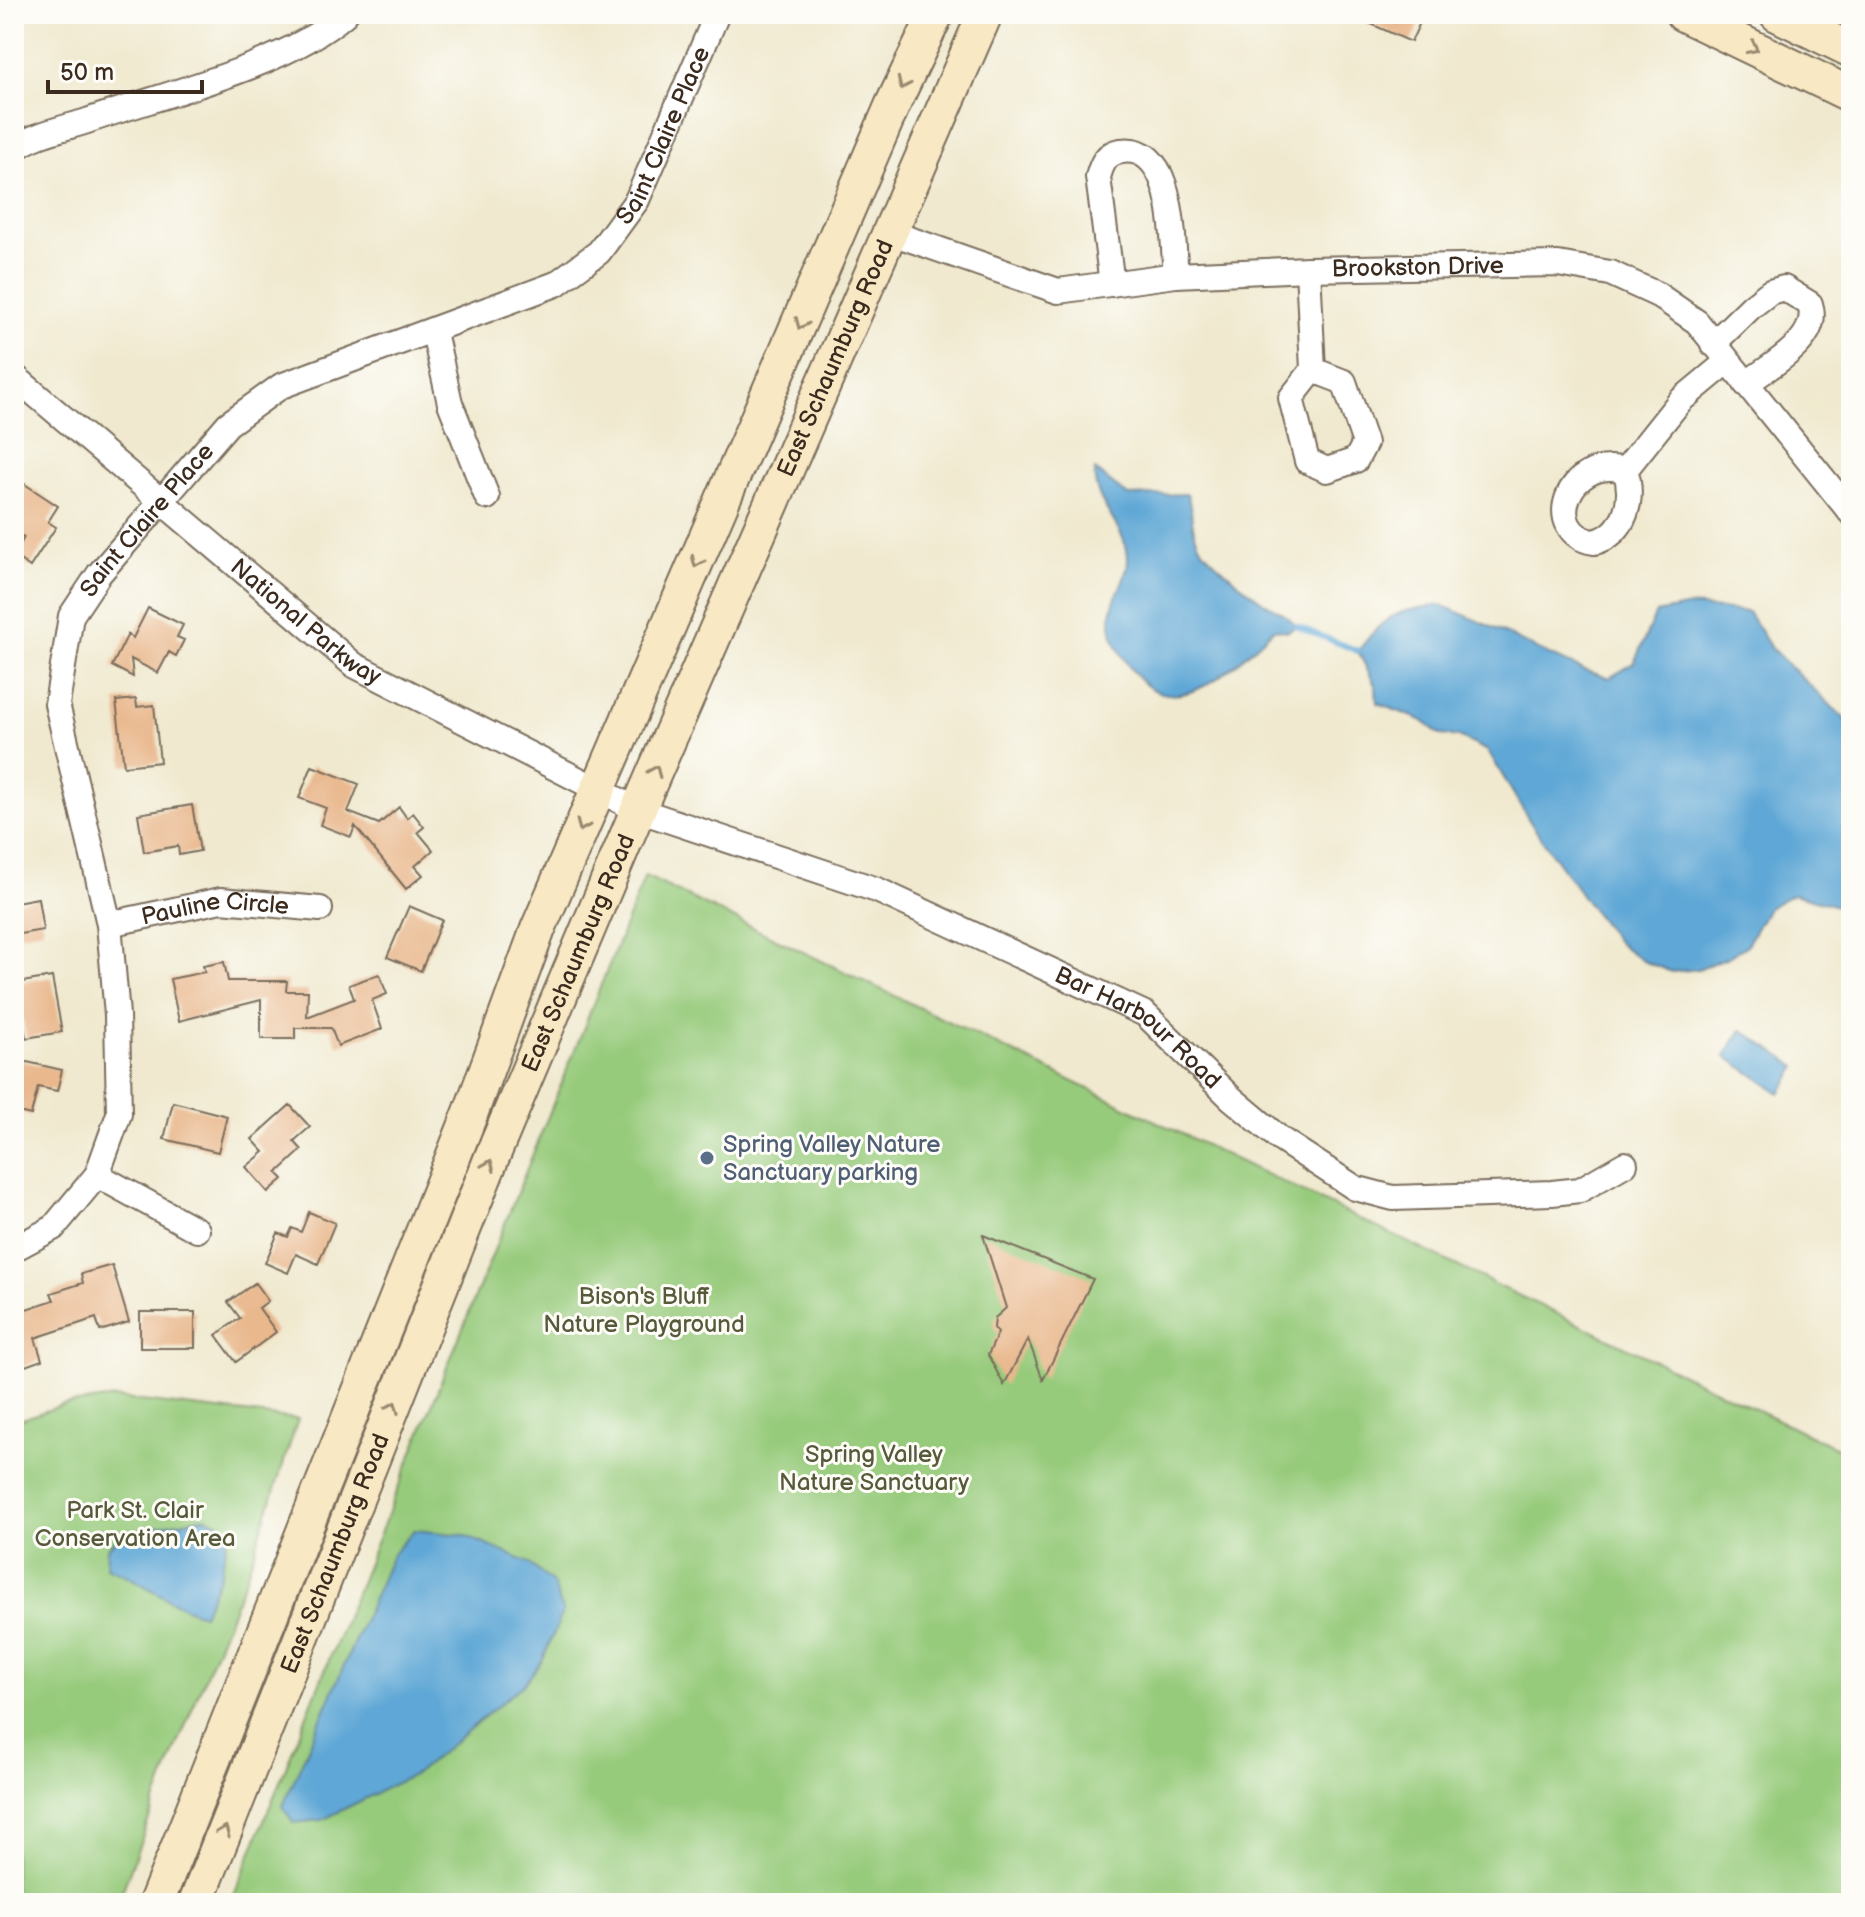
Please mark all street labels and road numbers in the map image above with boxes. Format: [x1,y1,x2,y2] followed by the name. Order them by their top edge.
[610,42,716,230] street label: Saint Claire Place
[771,235,899,481] street label: East Schaumburg Road
[1331,251,1504,283] street label: Brookston Drive
[73,437,220,602] street label: Saint Claire Place
[225,552,386,691] street label: National Parkway
[515,829,641,1076] street label: East Schaumburg Road
[138,885,290,931] street label: Pauline Circle
[1050,960,1227,1095] street label: Bar Harbour Road
[274,1429,395,1678] street label: East Schaumburg Road

